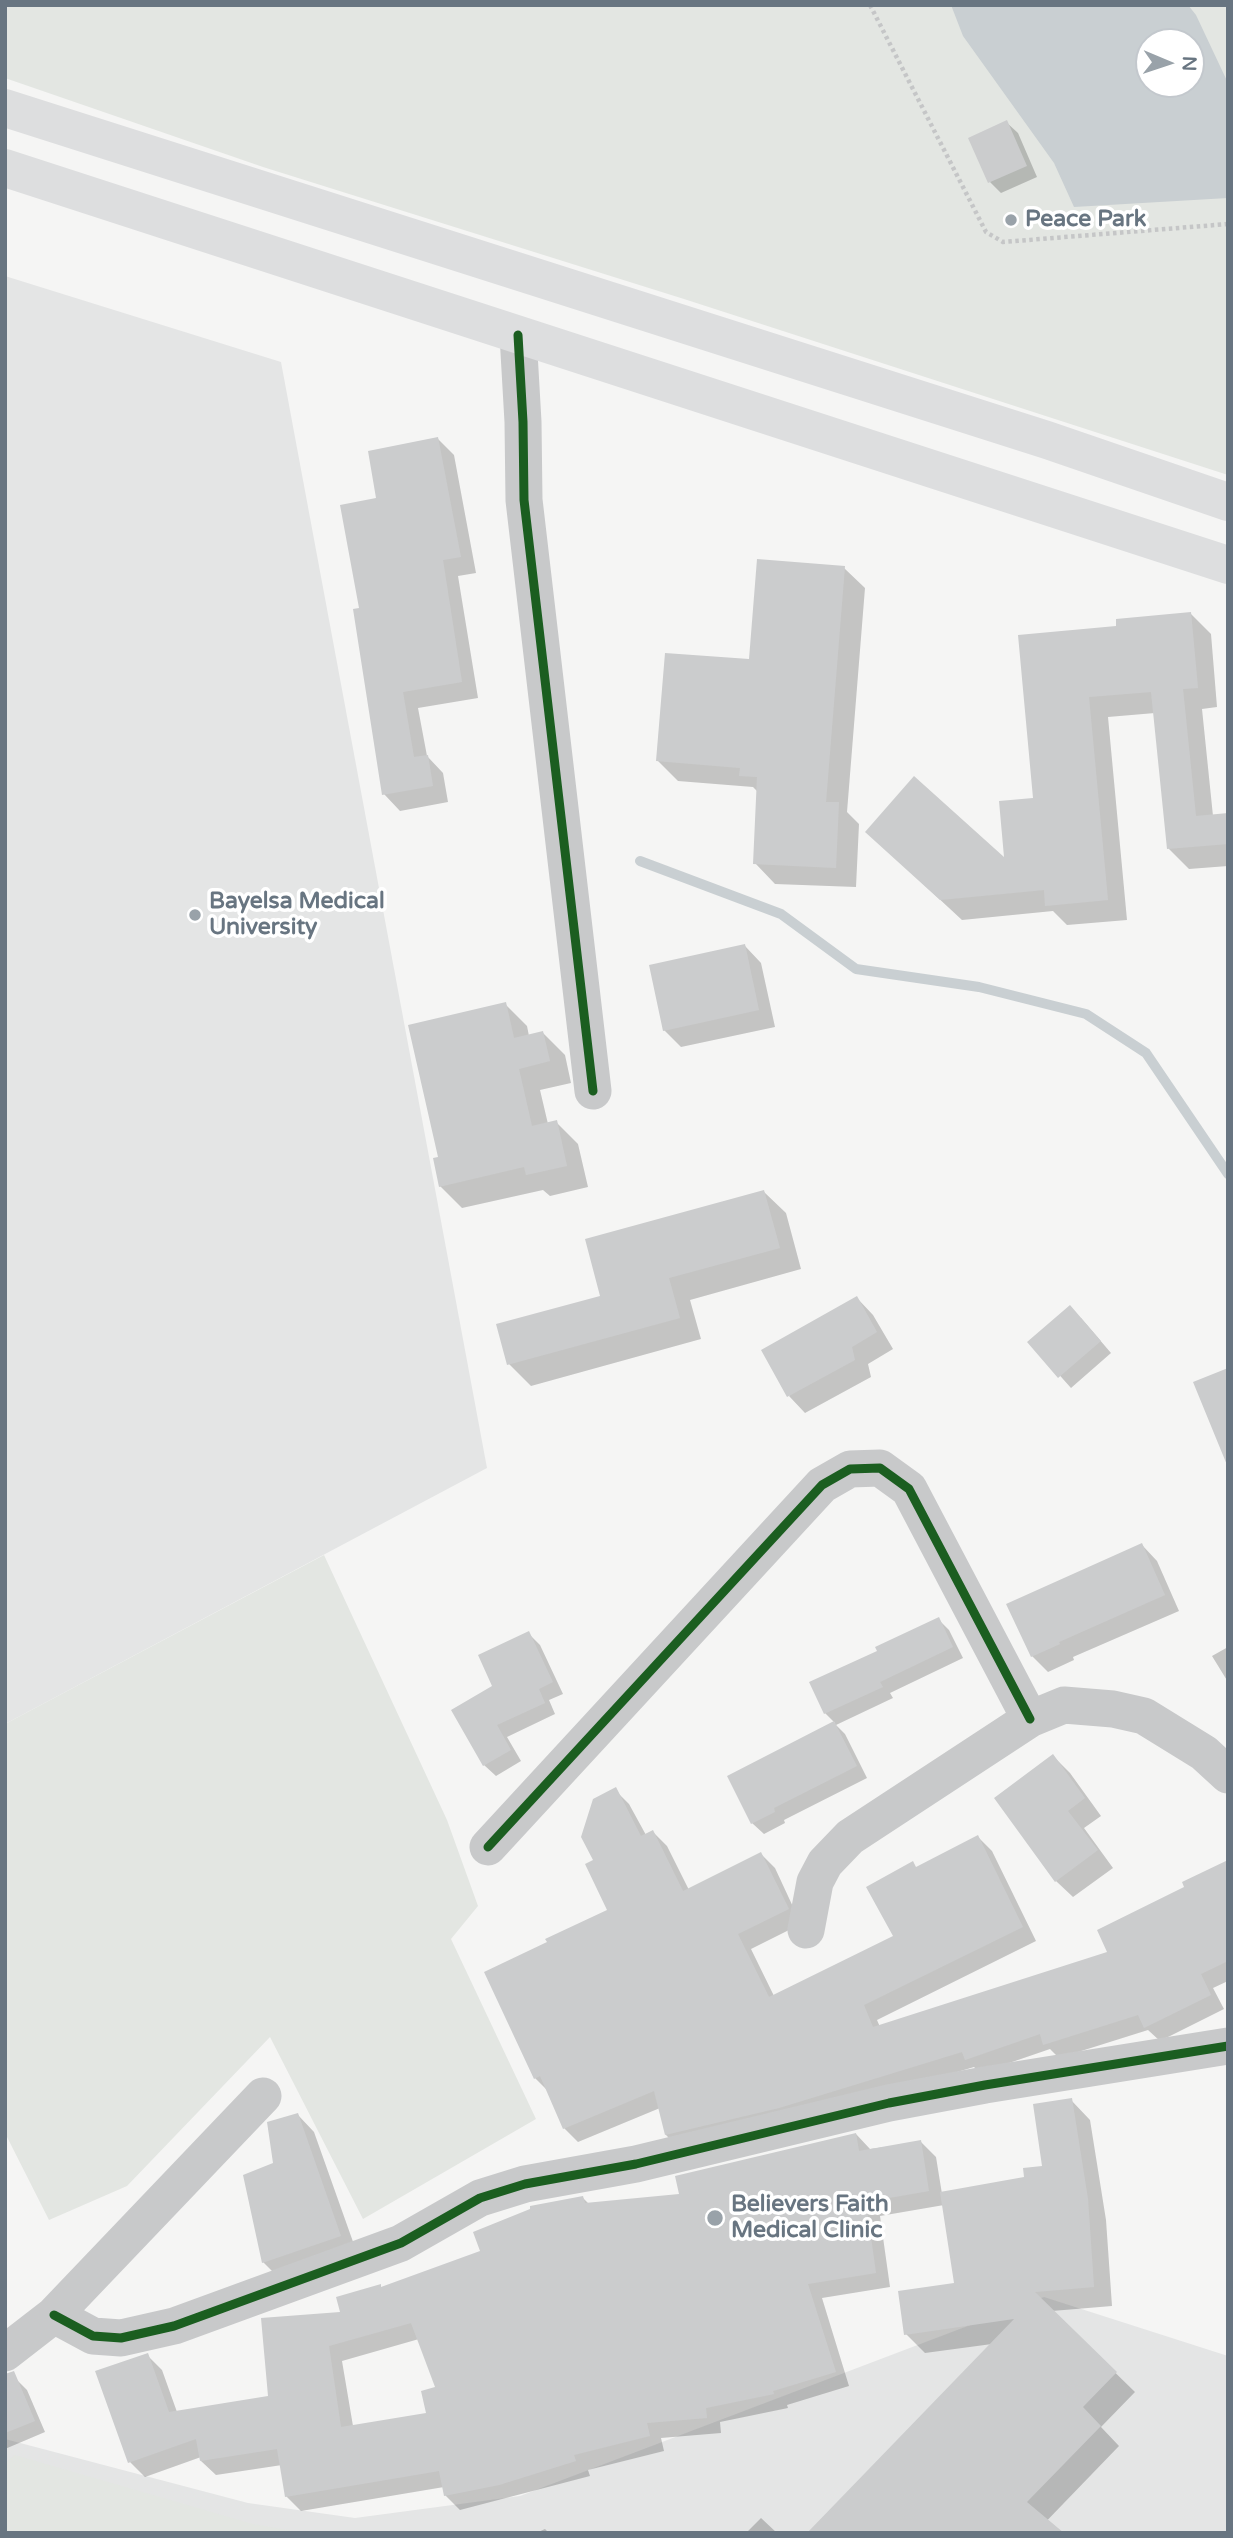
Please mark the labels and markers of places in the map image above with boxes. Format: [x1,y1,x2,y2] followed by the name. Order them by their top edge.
[1025,206,1146,234] place label: Peace Park
[1003,212,1019,228] marker: Peace Park
[209,888,385,942] place label: Bayelsa Medical University
[187,907,203,923] marker: Bayelsa Medical University
[731,2191,889,2245] place label: Believers Faith Medical Clinic
[705,2208,725,2228] marker: Believers Faith Medical Clinic

